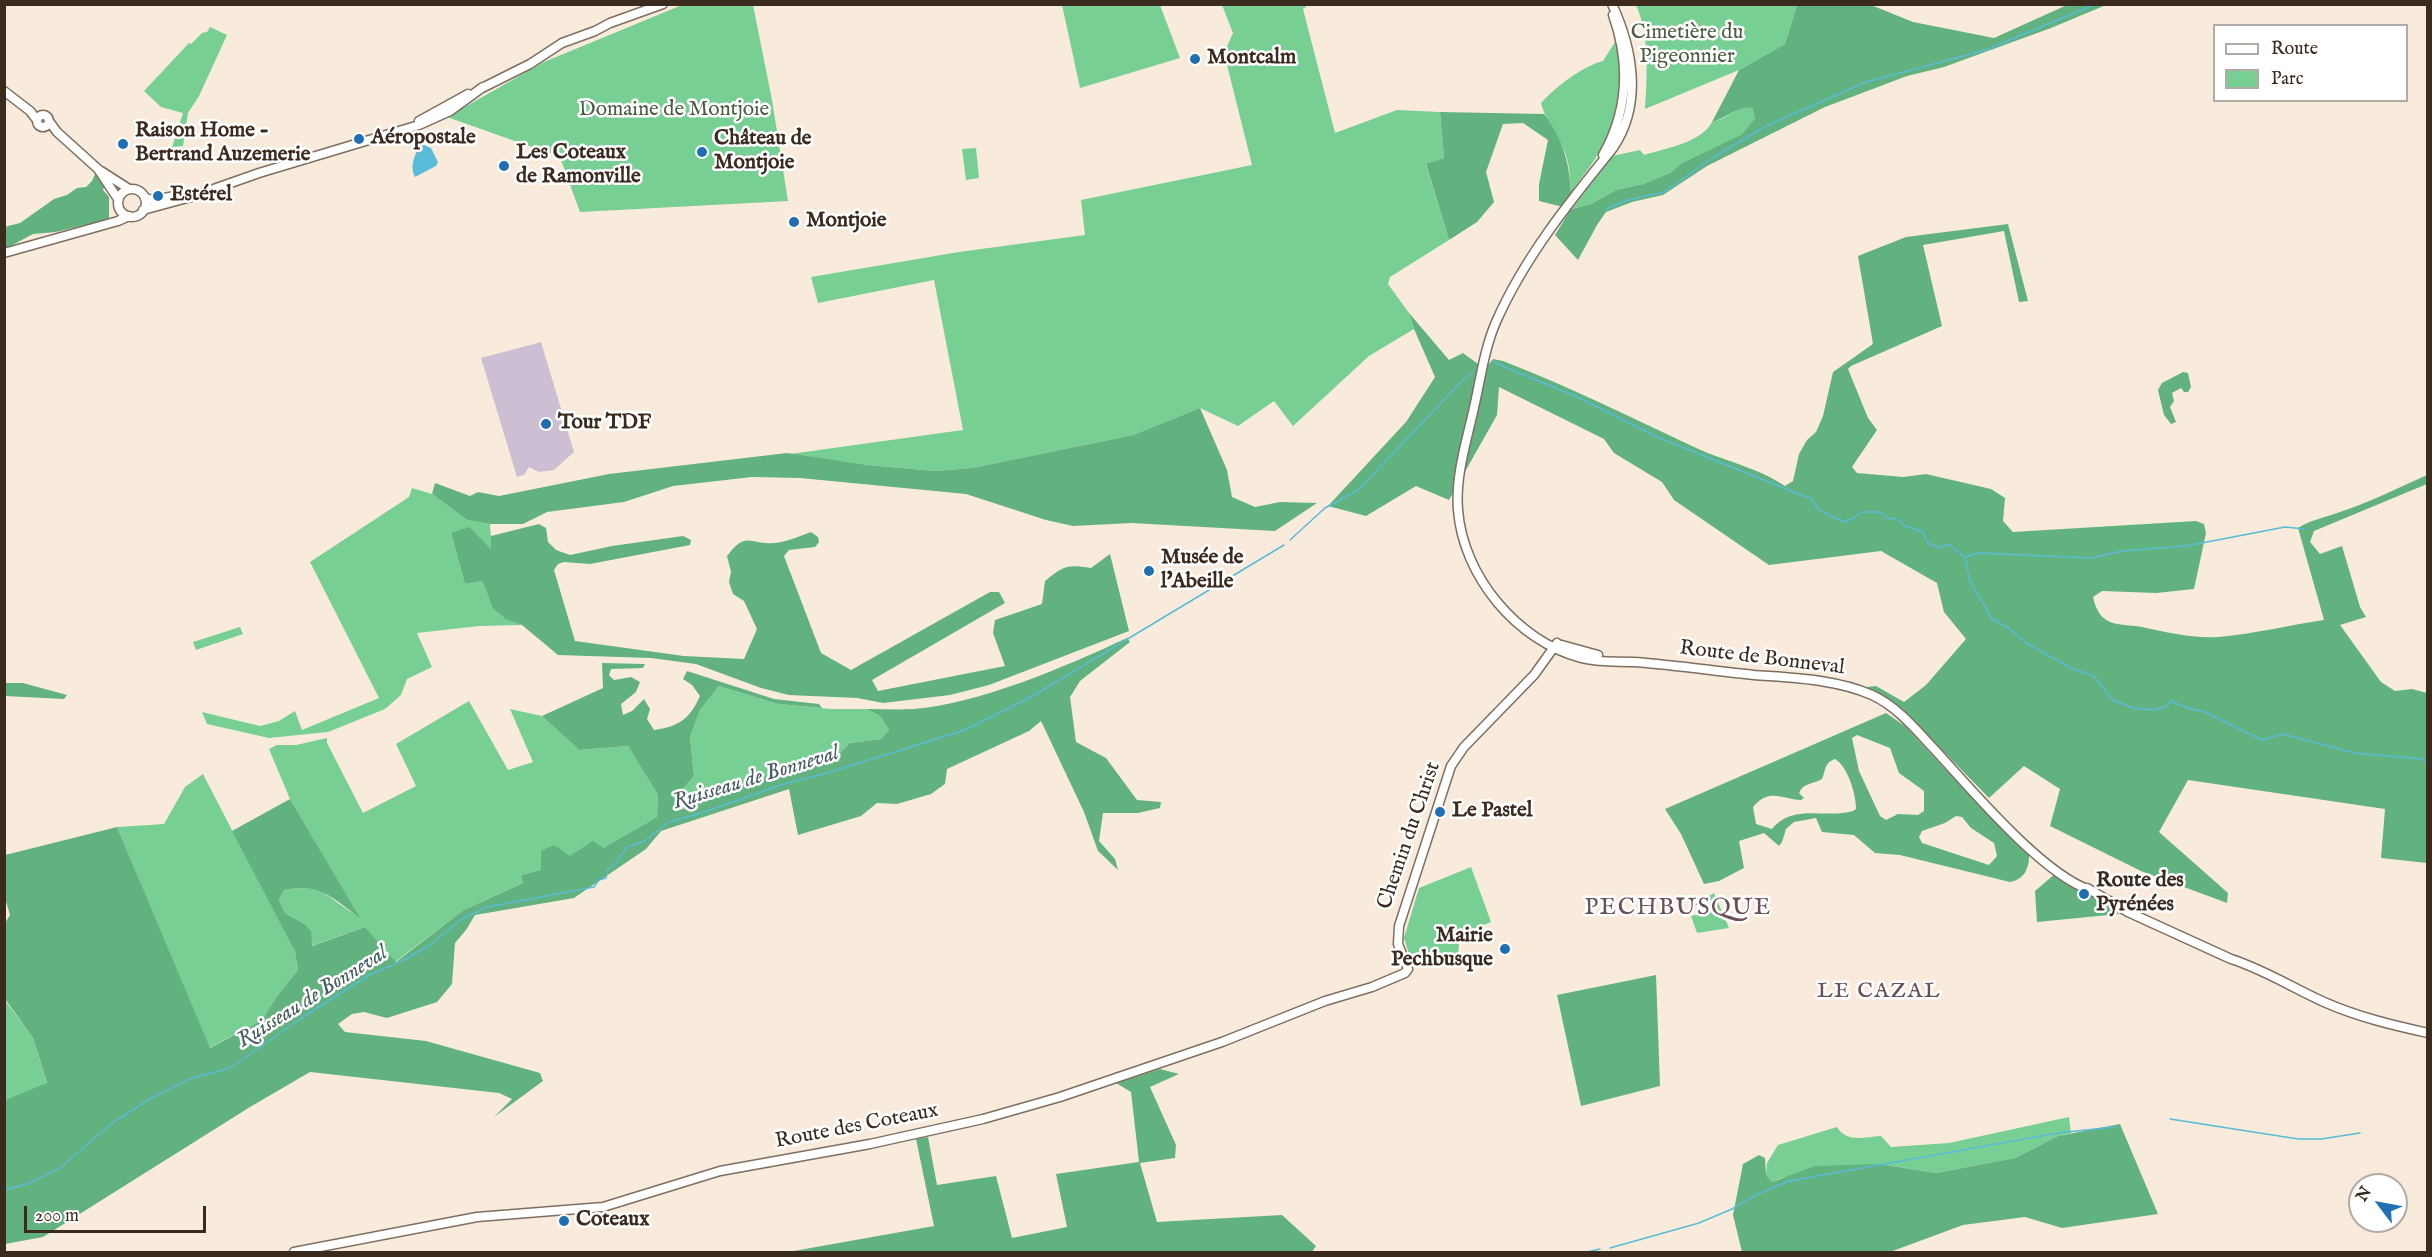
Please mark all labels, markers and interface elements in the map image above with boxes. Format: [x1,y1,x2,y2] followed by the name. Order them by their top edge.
[1631,21,1743,71] park label: Cimetière du Pigeonnier
[2213,24,2408,102] legend
[2271,38,2318,61] text: Route
[1207,46,1296,72] place label: Montcalm
[1188,52,1202,66] marker: Montcalm
[2271,68,2303,91] text: Parc
[579,98,769,124] park label: Domaine de Montjoie
[135,119,310,169] place label: Raison Home - Bertrand Auzemerie
[371,126,476,152] place label: Aéropostale
[714,127,811,177] place label: Château de Montjoie
[352,132,366,146] marker: Aéropostale
[116,137,130,151] marker: Raison Home - Bertrand Auzemerie
[516,141,641,191] place label: Les Coteaux de Ramonville
[695,145,709,159] marker: Château de Montjoie
[497,159,511,173] marker: Les Coteaux de Ramonville
[170,183,232,209] place label: Estérel
[151,189,165,203] marker: Estérel
[806,209,886,235] place label: Montjoie
[787,215,801,229] marker: Montjoie
[558,411,651,437] place label: Tour TDF
[539,417,553,431] marker: Tour TDF
[1161,546,1243,596] place label: Musée de l'Abeille
[1142,564,1156,578] marker: Musée de l'Abeille
[1678,636,1846,682] street label: Route de Bonneval
[670,741,842,817] water label: Ruisseau de Bonneval
[1373,759,1447,913] street label: Chemin du Christ
[1452,799,1532,825] place label: Le Pastel
[1433,805,1447,819] marker: Le Pastel
[2096,869,2184,919] place label: Route des Pyrénées
[2077,887,2091,901] marker: Route des Pyrénées
[1584,895,1772,923] district label: PECHBUSQUE
[1391,924,1493,974] place label: Mairie Pechbusque
[233,941,393,1055] water label: Ruisseau de Bonneval
[1498,942,1512,956] marker: Mairie Pechbusque
[1817,979,1941,1005] district label: LE CAZAL
[773,1099,941,1155] street label: Route des Coteaux
[2348,1173,2408,1233] north arrow
[2352,1183,2377,1206] text: N
[27,1194,208,1232] scale bar
[35,1205,79,1228] text: 200 m
[576,1208,649,1234] place label: Coteaux
[557,1214,571,1228] marker: Coteaux

